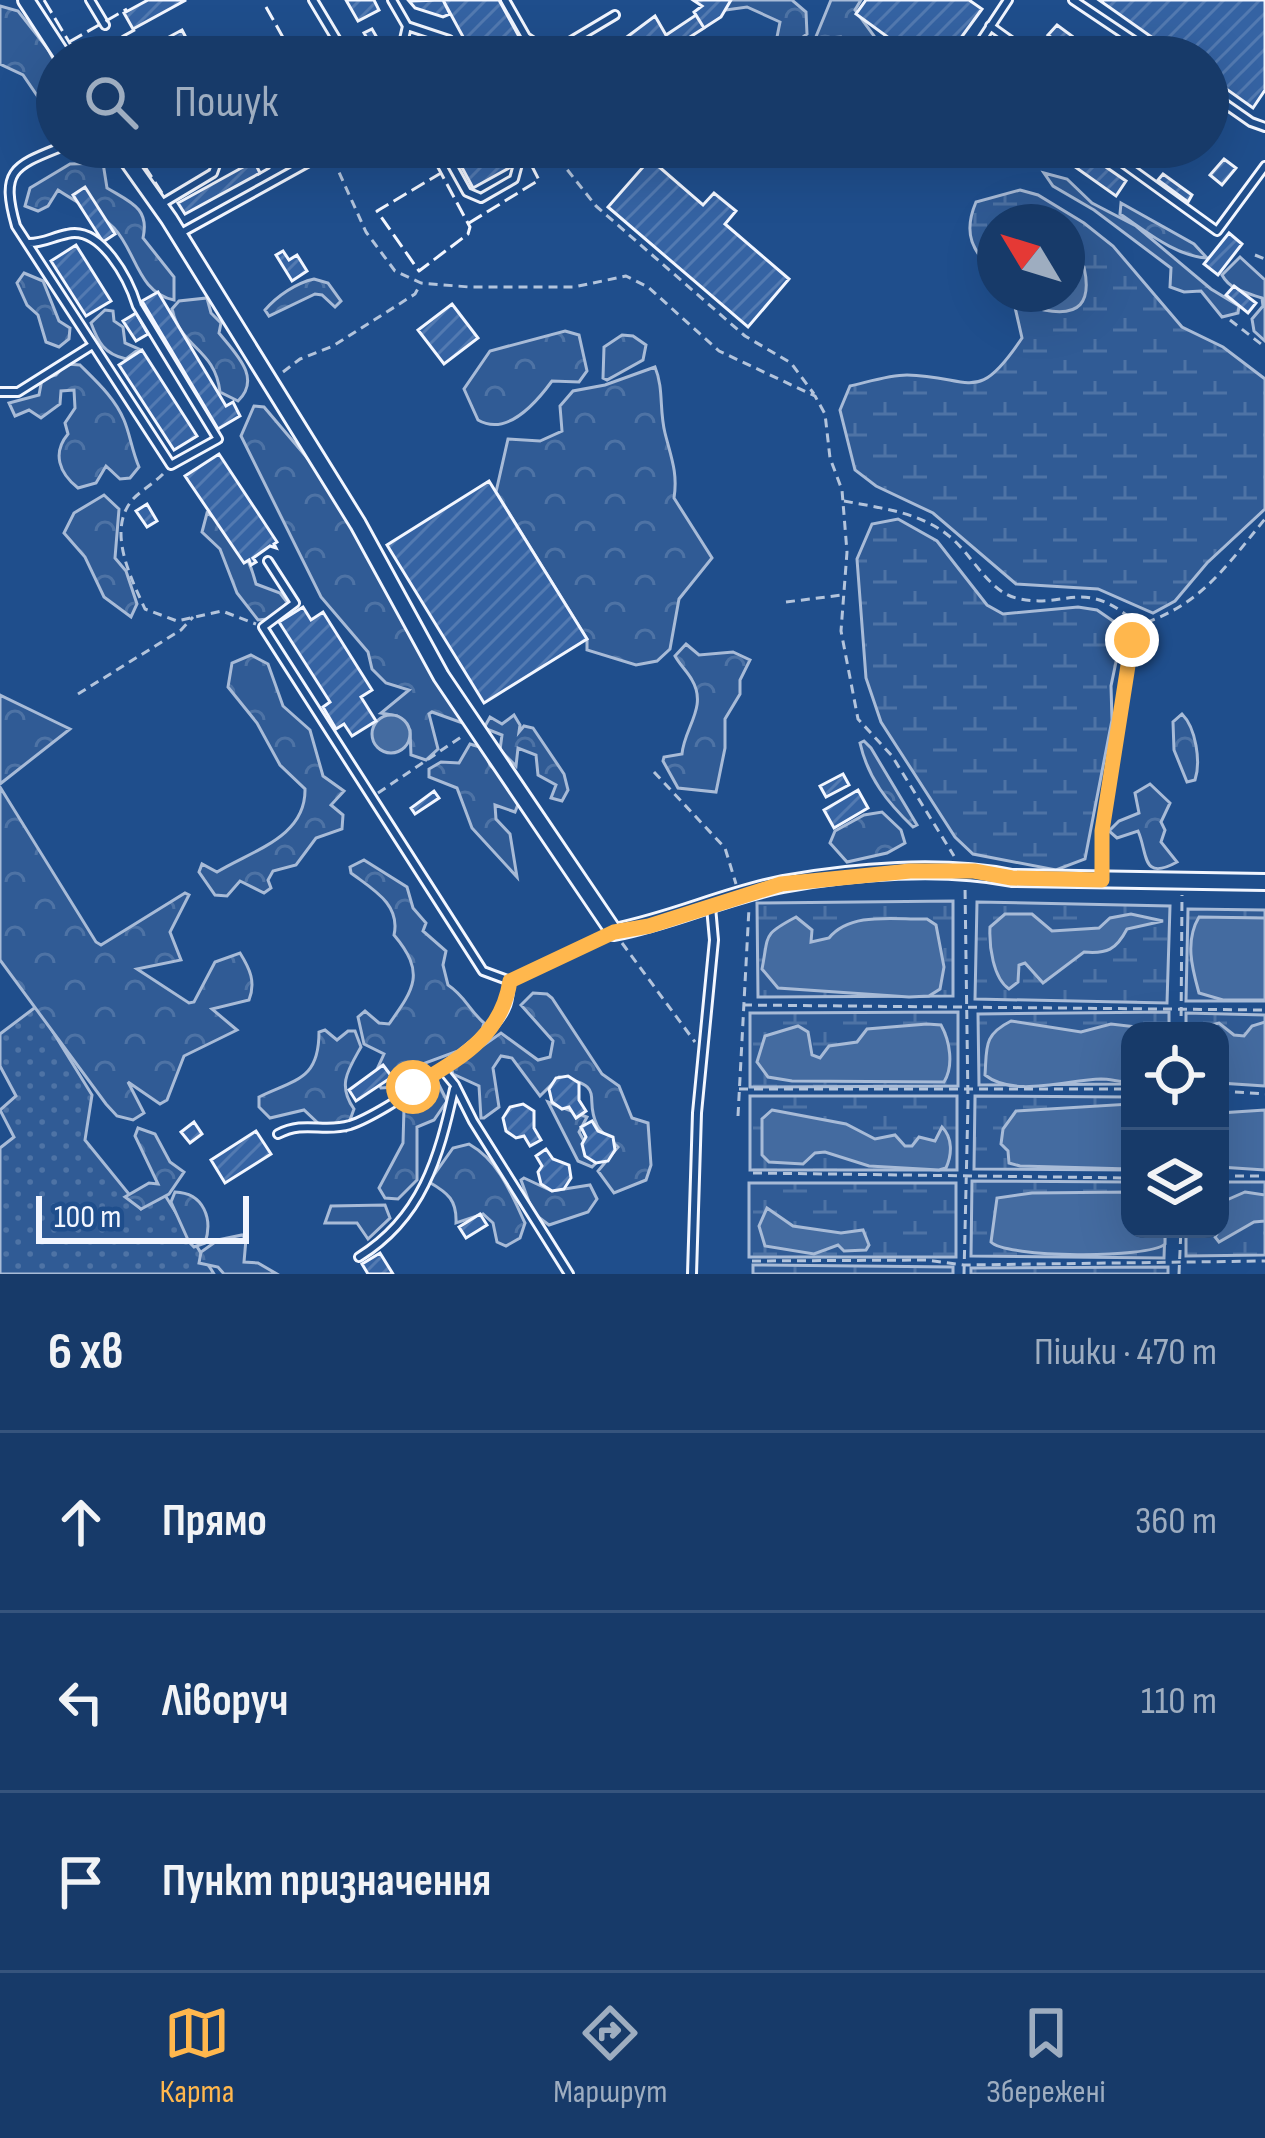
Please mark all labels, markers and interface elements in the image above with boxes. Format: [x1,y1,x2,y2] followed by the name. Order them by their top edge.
[36,36,1229,168] search box
[78,69,144,135] icon: search
[174,75,278,130] text: Пошук
[977,204,1085,312] north arrow
[1105,613,1159,667] route end
[1121,1022,1229,1238] map controls
[1121,1022,1229,1130] button: locate
[386,1060,440,1114] route start
[1121,1130,1229,1238] button: layers
[36,1190,249,1243] scale bar
[54,1197,121,1237] text: 100 m
[48,1322,123,1383] text: 6 хв
[1034,1329,1217,1376] text: Пішки · 470 m
[48,1489,114,1555] icon: ahead
[162,1494,267,1549] text: Прямо
[1135,1498,1217,1545] text: 360 m
[48,1669,114,1735] icon: left
[162,1674,288,1729] text: Ліворуч
[1141,1678,1217,1725] text: 110 m
[48,1849,114,1915] icon: arrive
[162,1854,491,1909] text: Пункт призначення
[159,2000,234,2112] tab: Карта
[553,2000,667,2112] tab: Маршрут
[986,2000,1106,2112] tab: Збережені

